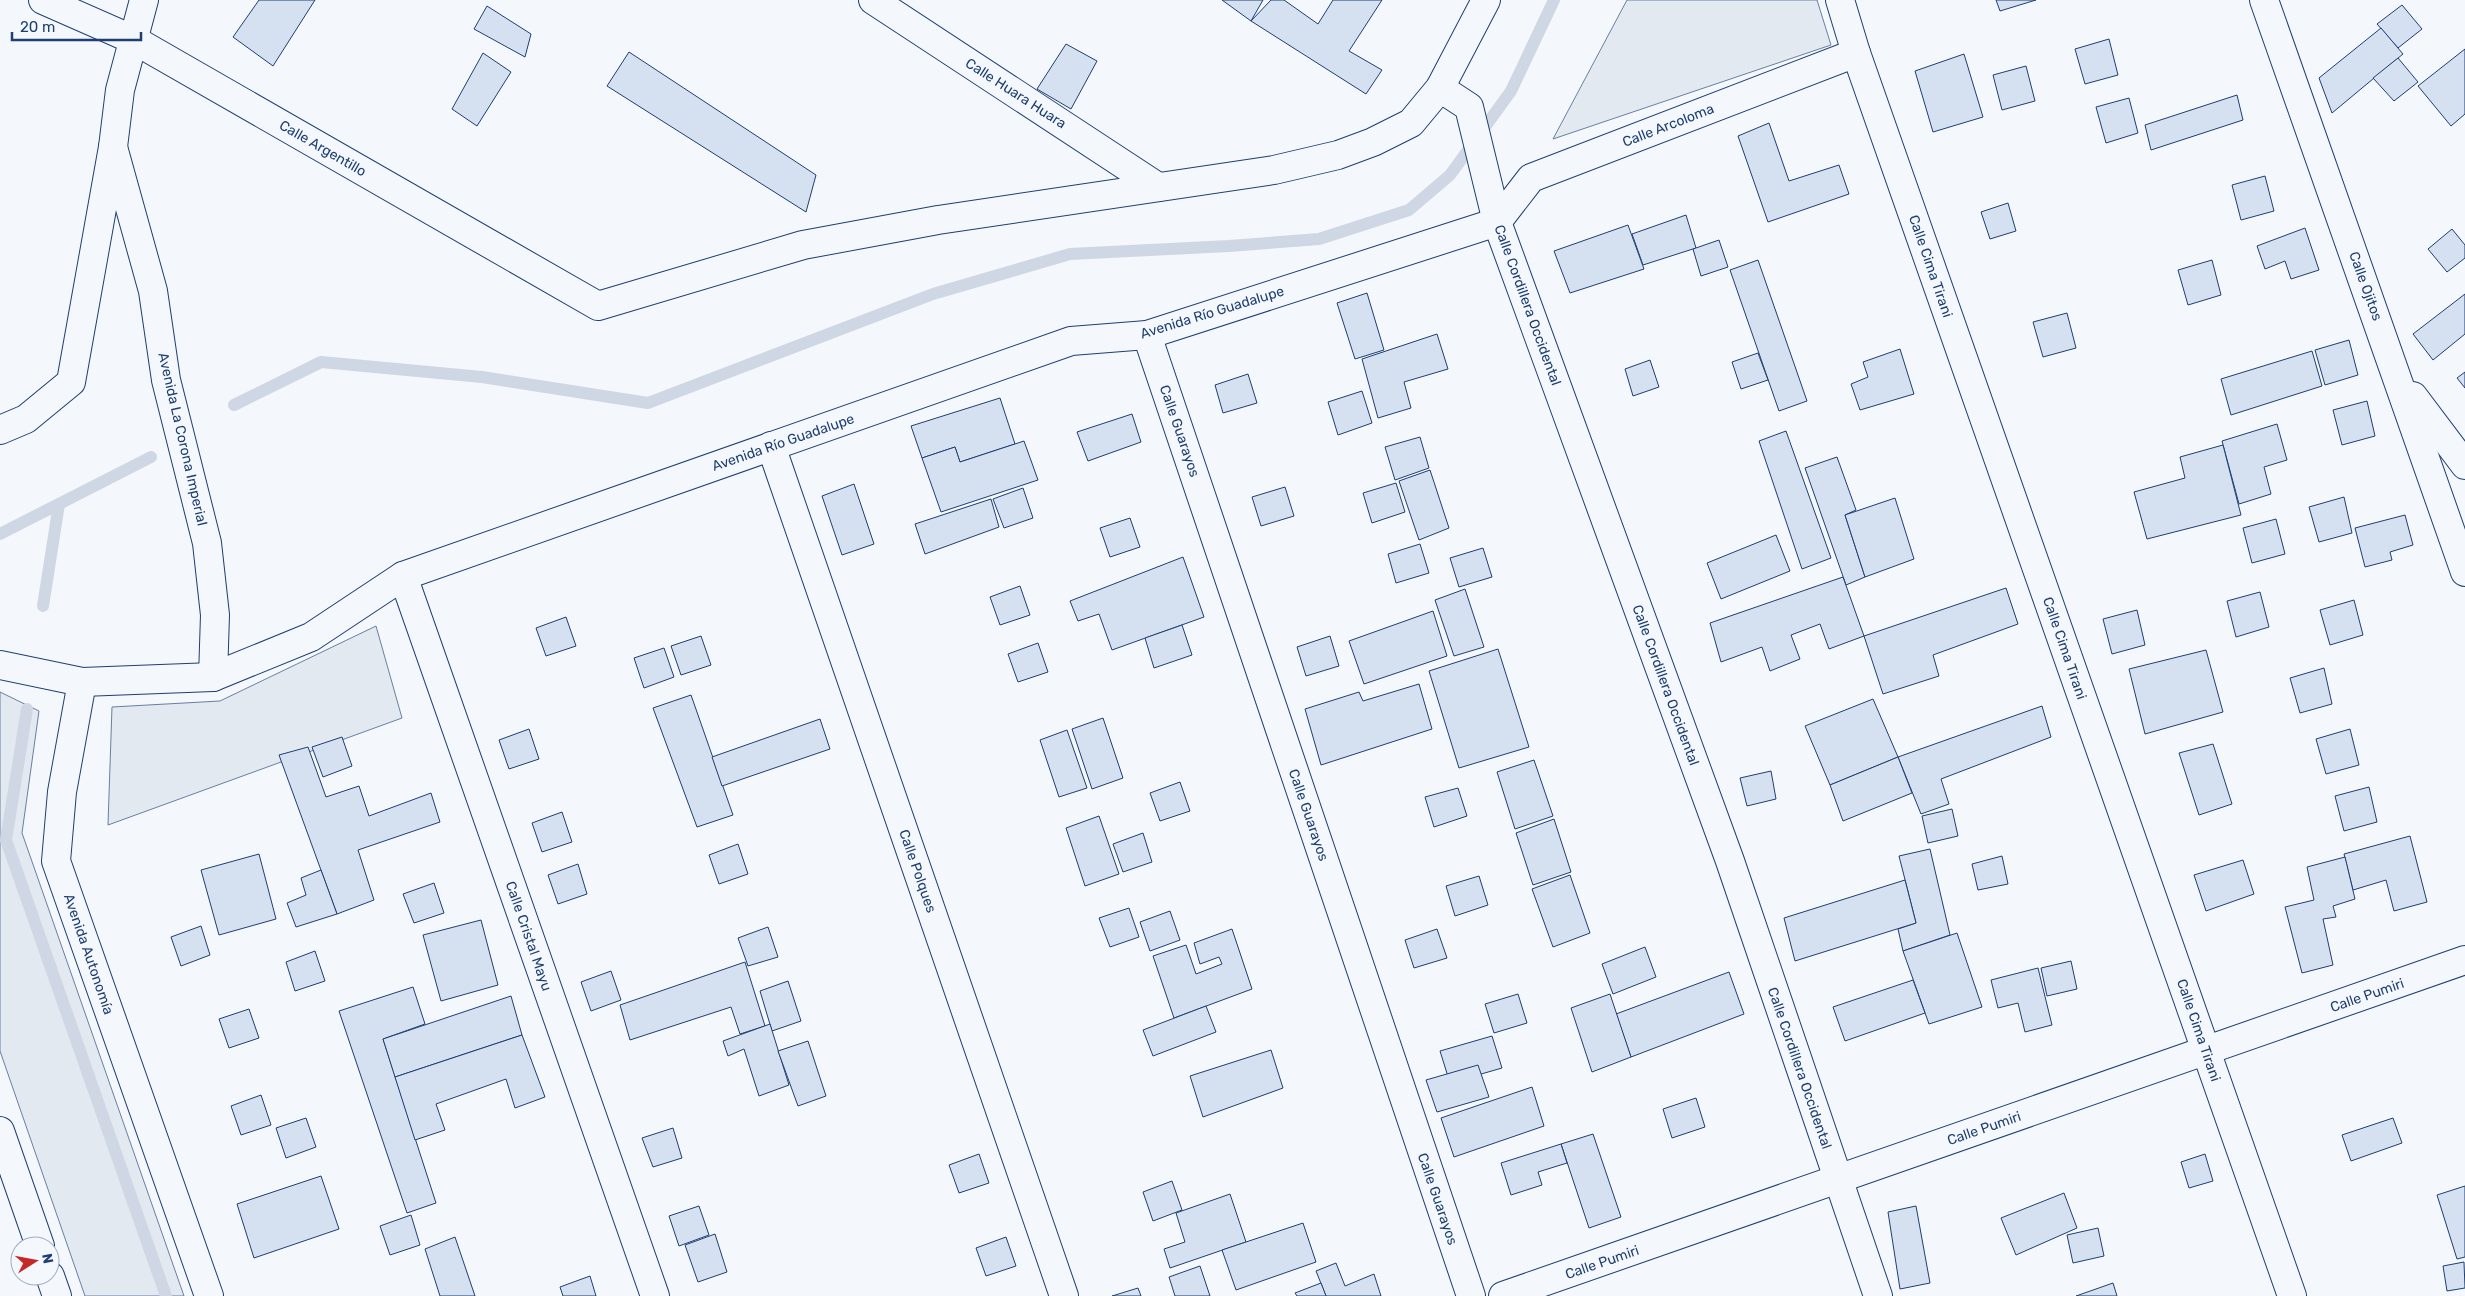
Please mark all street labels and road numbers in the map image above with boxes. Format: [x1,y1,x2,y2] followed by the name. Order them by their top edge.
[962,55,1069,132] street label: Calle Huara Huara
[1620,100,1716,151] street label: Calle Arcoloma
[276,117,369,180] street label: Calle Argentillo
[1905,213,1956,320] street label: Calle Cima Tirani
[1490,222,1565,388] street label: Calle Cordillera Occidental
[2345,249,2386,323] street label: Calle Ojitos
[1138,282,1286,342] street label: Avenida Río Guadalupe
[154,351,211,527] street label: Avenida La Corona Imperial
[1156,383,1203,479] street label: Calle Guarayos
[710,410,857,475] street label: Avenida Río Guadalupe
[2039,595,2090,702] street label: Calle Cima Tirani
[1628,602,1703,768] street label: Calle Cordillera Occidental
[1285,767,1332,863] street label: Calle Guarayos
[895,827,940,915] street label: Calle Polques
[502,879,555,993] street label: Calle Cristal Mayu
[60,892,117,1017] street label: Avenida Autonomía
[2328,975,2406,1016] street label: Calle Pumiri
[2173,977,2224,1084] street label: Calle Cima Tirani
[1764,985,1835,1151] street label: Calle Cordillera Occidental
[1945,1108,2023,1149] street label: Calle Pumiri
[1414,1151,1461,1247] street label: Calle Guarayos
[1563,1242,1641,1283] street label: Calle Pumiri

